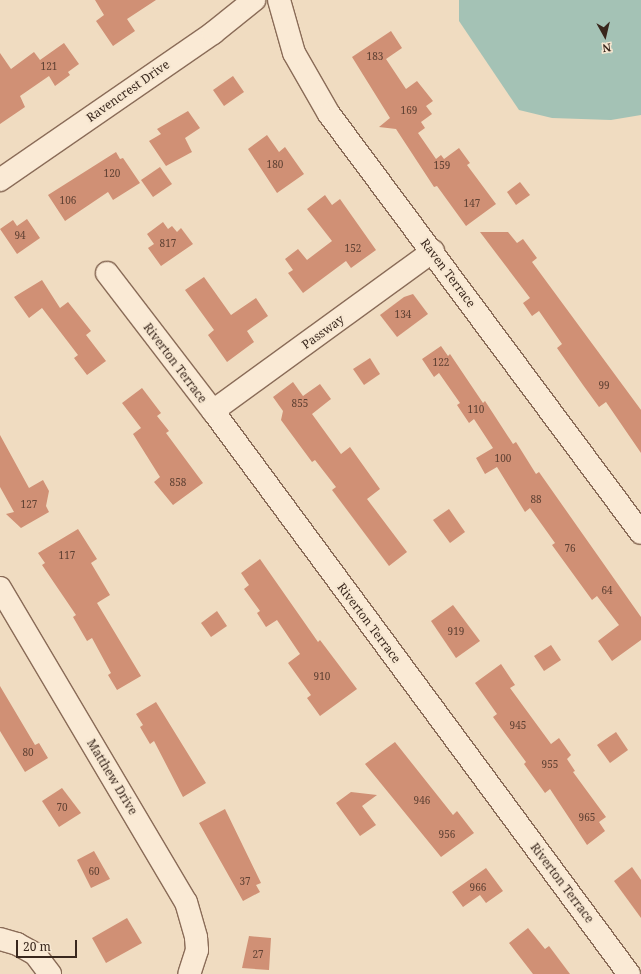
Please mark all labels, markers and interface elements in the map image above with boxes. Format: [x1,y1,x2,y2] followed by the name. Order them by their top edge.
[585,16,625,56] north arrow
[601,40,612,56] text: N
[367,51,383,63] house number: 183
[84,57,172,125] street label: Ravencrest Drive
[41,61,57,73] house number: 121
[401,105,417,117] house number: 169
[267,159,283,171] house number: 180
[434,160,450,172] house number: 159
[104,168,120,180] house number: 120
[60,195,76,207] house number: 106
[464,198,480,210] house number: 147
[14,230,26,242] house number: 94
[418,236,478,310] street label: Raven Terrace
[160,238,176,250] house number: 817
[345,243,361,255] house number: 152
[395,309,411,321] house number: 134
[299,312,347,352] street label: Passway
[140,320,210,406] street label: Riverton Terrace
[433,357,449,369] house number: 122
[598,380,610,392] house number: 99
[292,398,308,410] house number: 855
[468,404,484,416] house number: 110
[495,453,511,465] house number: 100
[170,477,186,489] house number: 858
[530,494,542,506] house number: 88
[21,499,37,511] house number: 127
[564,543,576,555] house number: 76
[59,550,75,562] house number: 117
[334,580,404,666] street label: Riverton Terrace
[601,585,613,597] house number: 64
[448,626,464,638] house number: 919
[314,671,330,683] house number: 910
[510,720,526,732] house number: 945
[84,737,140,817] street label: Matthew Drive
[22,747,34,759] house number: 80
[542,759,558,771] house number: 955
[414,795,430,807] house number: 946
[56,802,68,814] house number: 70
[579,812,595,824] house number: 965
[439,829,455,841] house number: 956
[527,840,597,926] street label: Riverton Terrace
[88,866,100,878] house number: 60
[239,876,251,888] house number: 37
[470,882,486,894] house number: 966
[18,932,79,958] scale bar
[23,938,51,955] text: 20 m
[252,949,264,961] house number: 27

